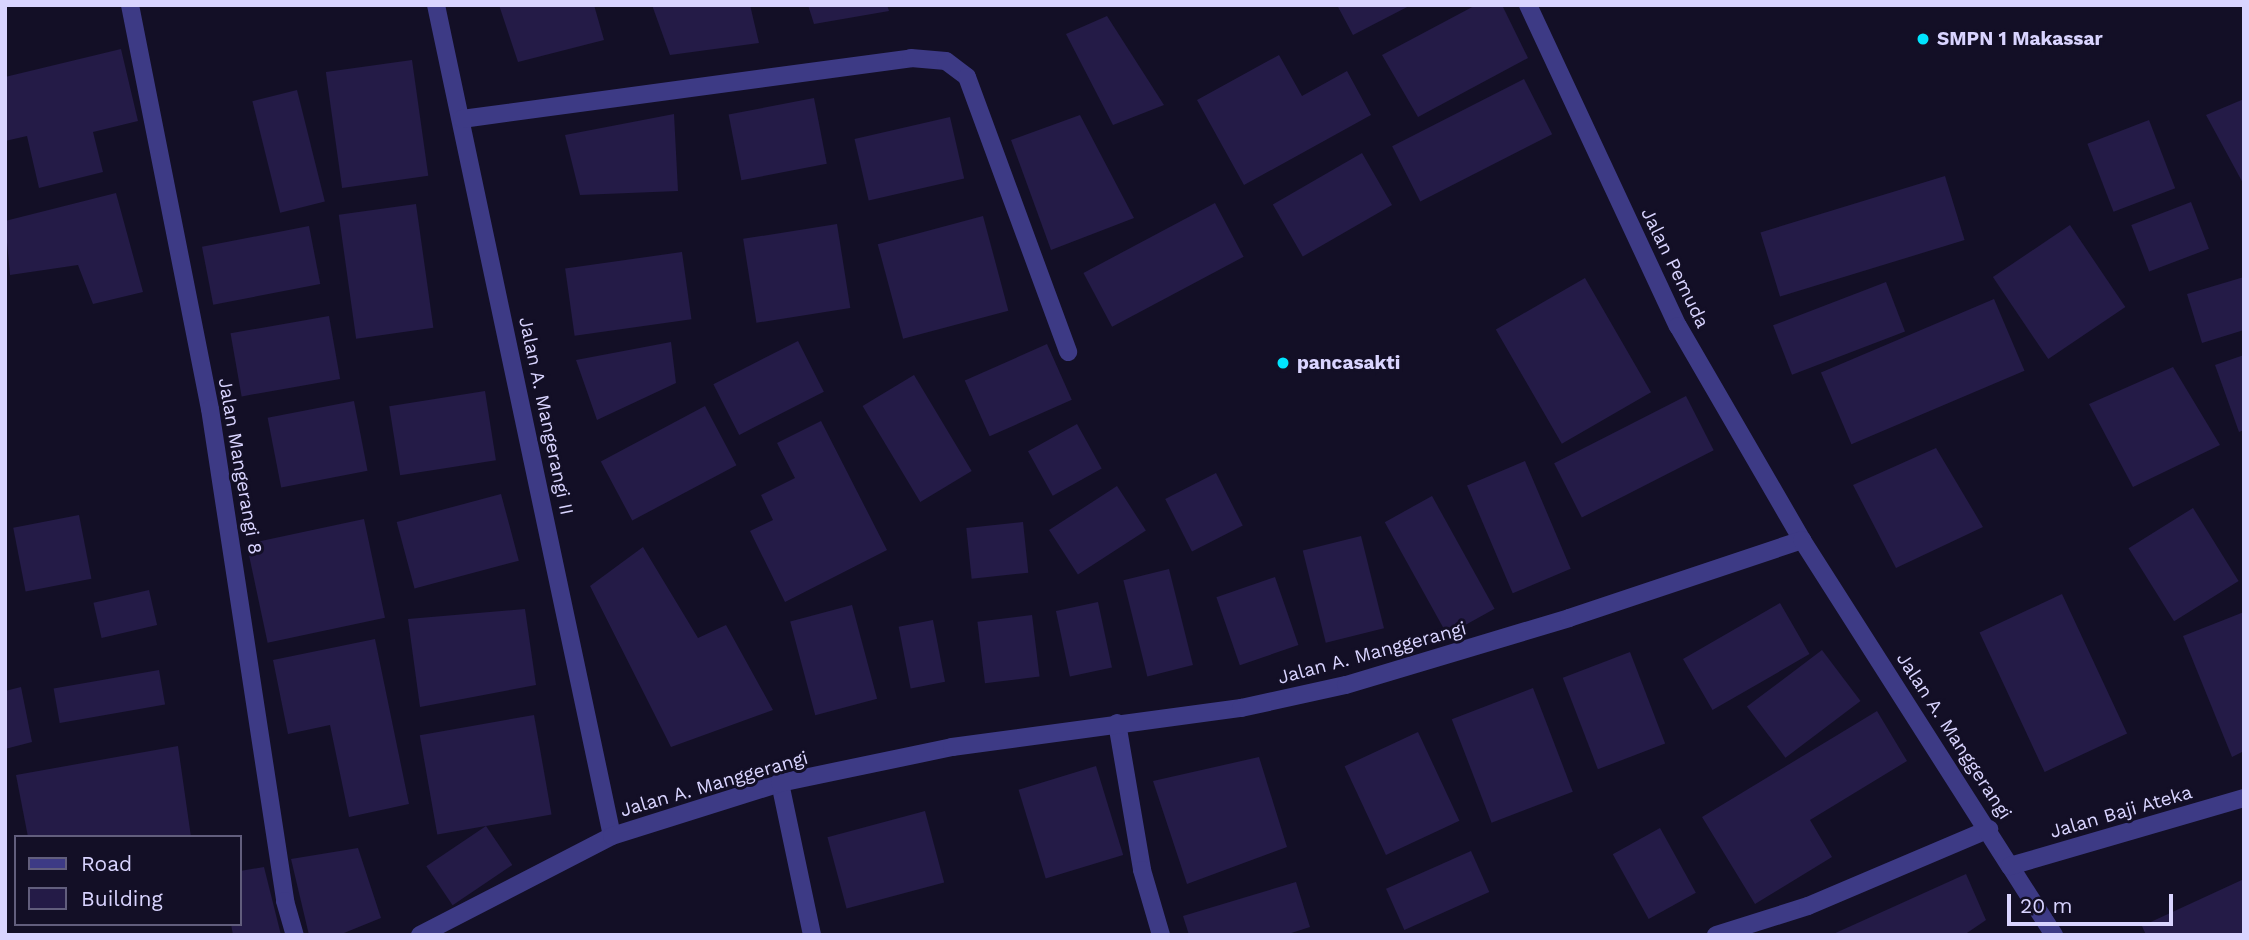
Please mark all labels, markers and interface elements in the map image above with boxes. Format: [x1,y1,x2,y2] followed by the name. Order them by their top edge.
[1937,28,2103,50] place label: SMPN 1 Makassar
[1915,31,1931,47] marker: SMPN 1 Makassar
[1636,204,1714,332] street label: Jalan Pemuda
[514,314,578,518] street label: Jalan A. Mangerangi II
[1297,352,1400,374] place label: pancasakti
[1275,355,1291,371] marker: pancasakti
[213,376,267,556] street label: Jalan Mangerangi 8
[1275,617,1469,689] street label: Jalan A. Manggerangi
[1891,648,2017,824] street label: Jalan A. Manggerangi
[617,746,811,822] street label: Jalan A. Manggerangi
[2047,781,2195,843] street label: Jalan Baji Ateka
[14,835,242,926] legend
[81,851,132,876] text: Road
[2011,880,2177,924] scale bar
[81,886,163,911] text: Building
[2020,893,2072,918] text: 20 m

